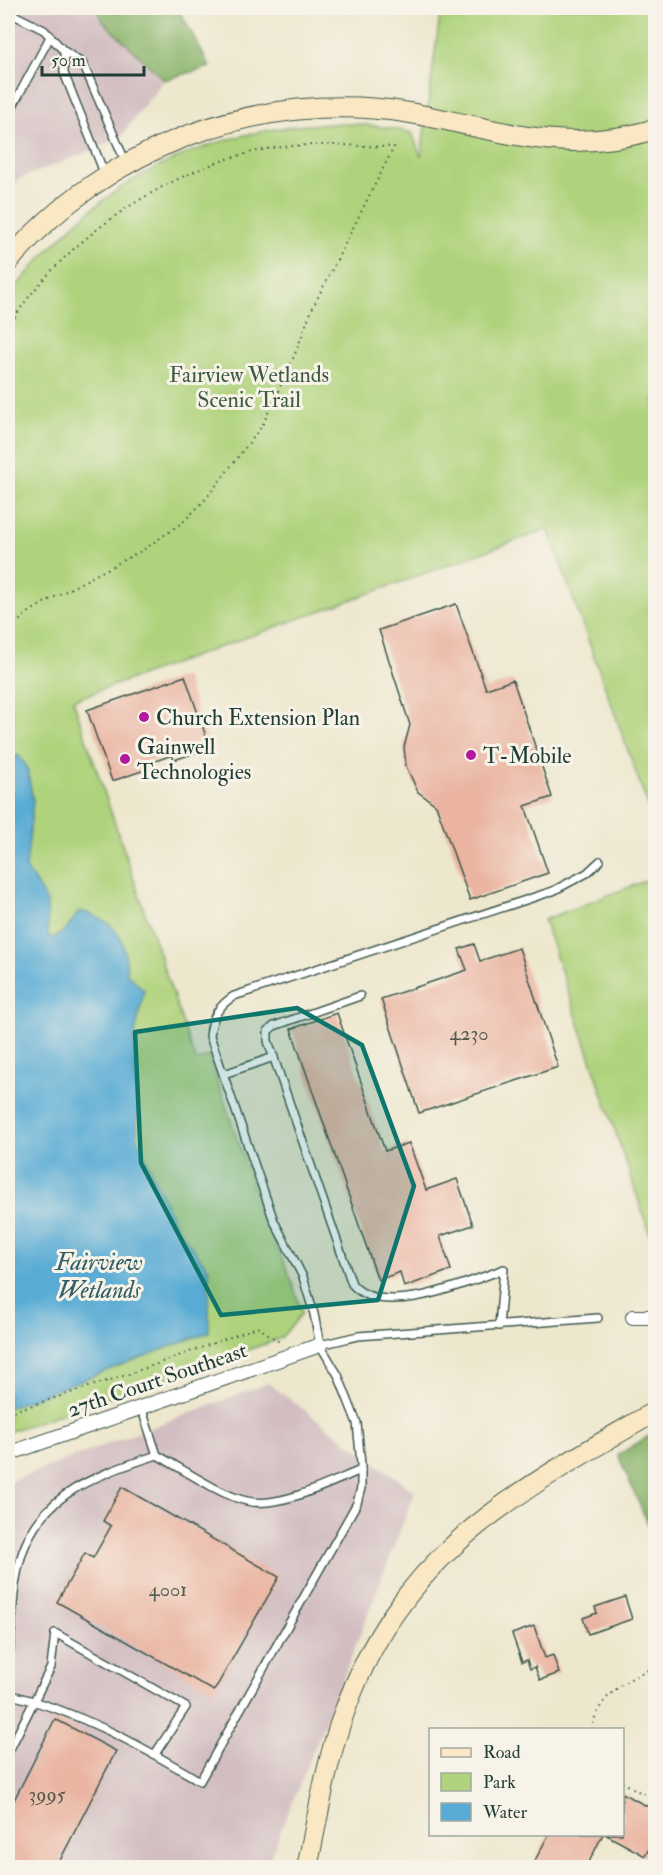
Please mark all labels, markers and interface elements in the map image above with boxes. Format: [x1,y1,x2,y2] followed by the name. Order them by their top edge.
[42,39,144,77] scale bar
[51,49,86,72] text: 50 m
[169,361,329,414] park label: Fairview Wetlands Scenic Trail
[156,704,360,732] place label: Church Extension Plan
[137,710,151,724] marker: Church Extension Plan
[137,733,251,786] place label: Gainwell Technologies
[483,742,571,770] place label: T-Mobile
[464,748,478,762] marker: T-Mobile
[118,752,132,766] marker: Gainwell Technologies
[450,1021,488,1046] house number: 4230
[54,1247,143,1306] water label: Fairview Wetlands
[64,1336,251,1424] street label: 27th Court Southeast
[149,1577,187,1602] house number: 4001
[429,1728,624,1836] legend
[483,1741,521,1764] text: Road
[483,1771,516,1794] text: Park
[29,1782,66,1807] house number: 3995
[482,1801,527,1824] text: Water

